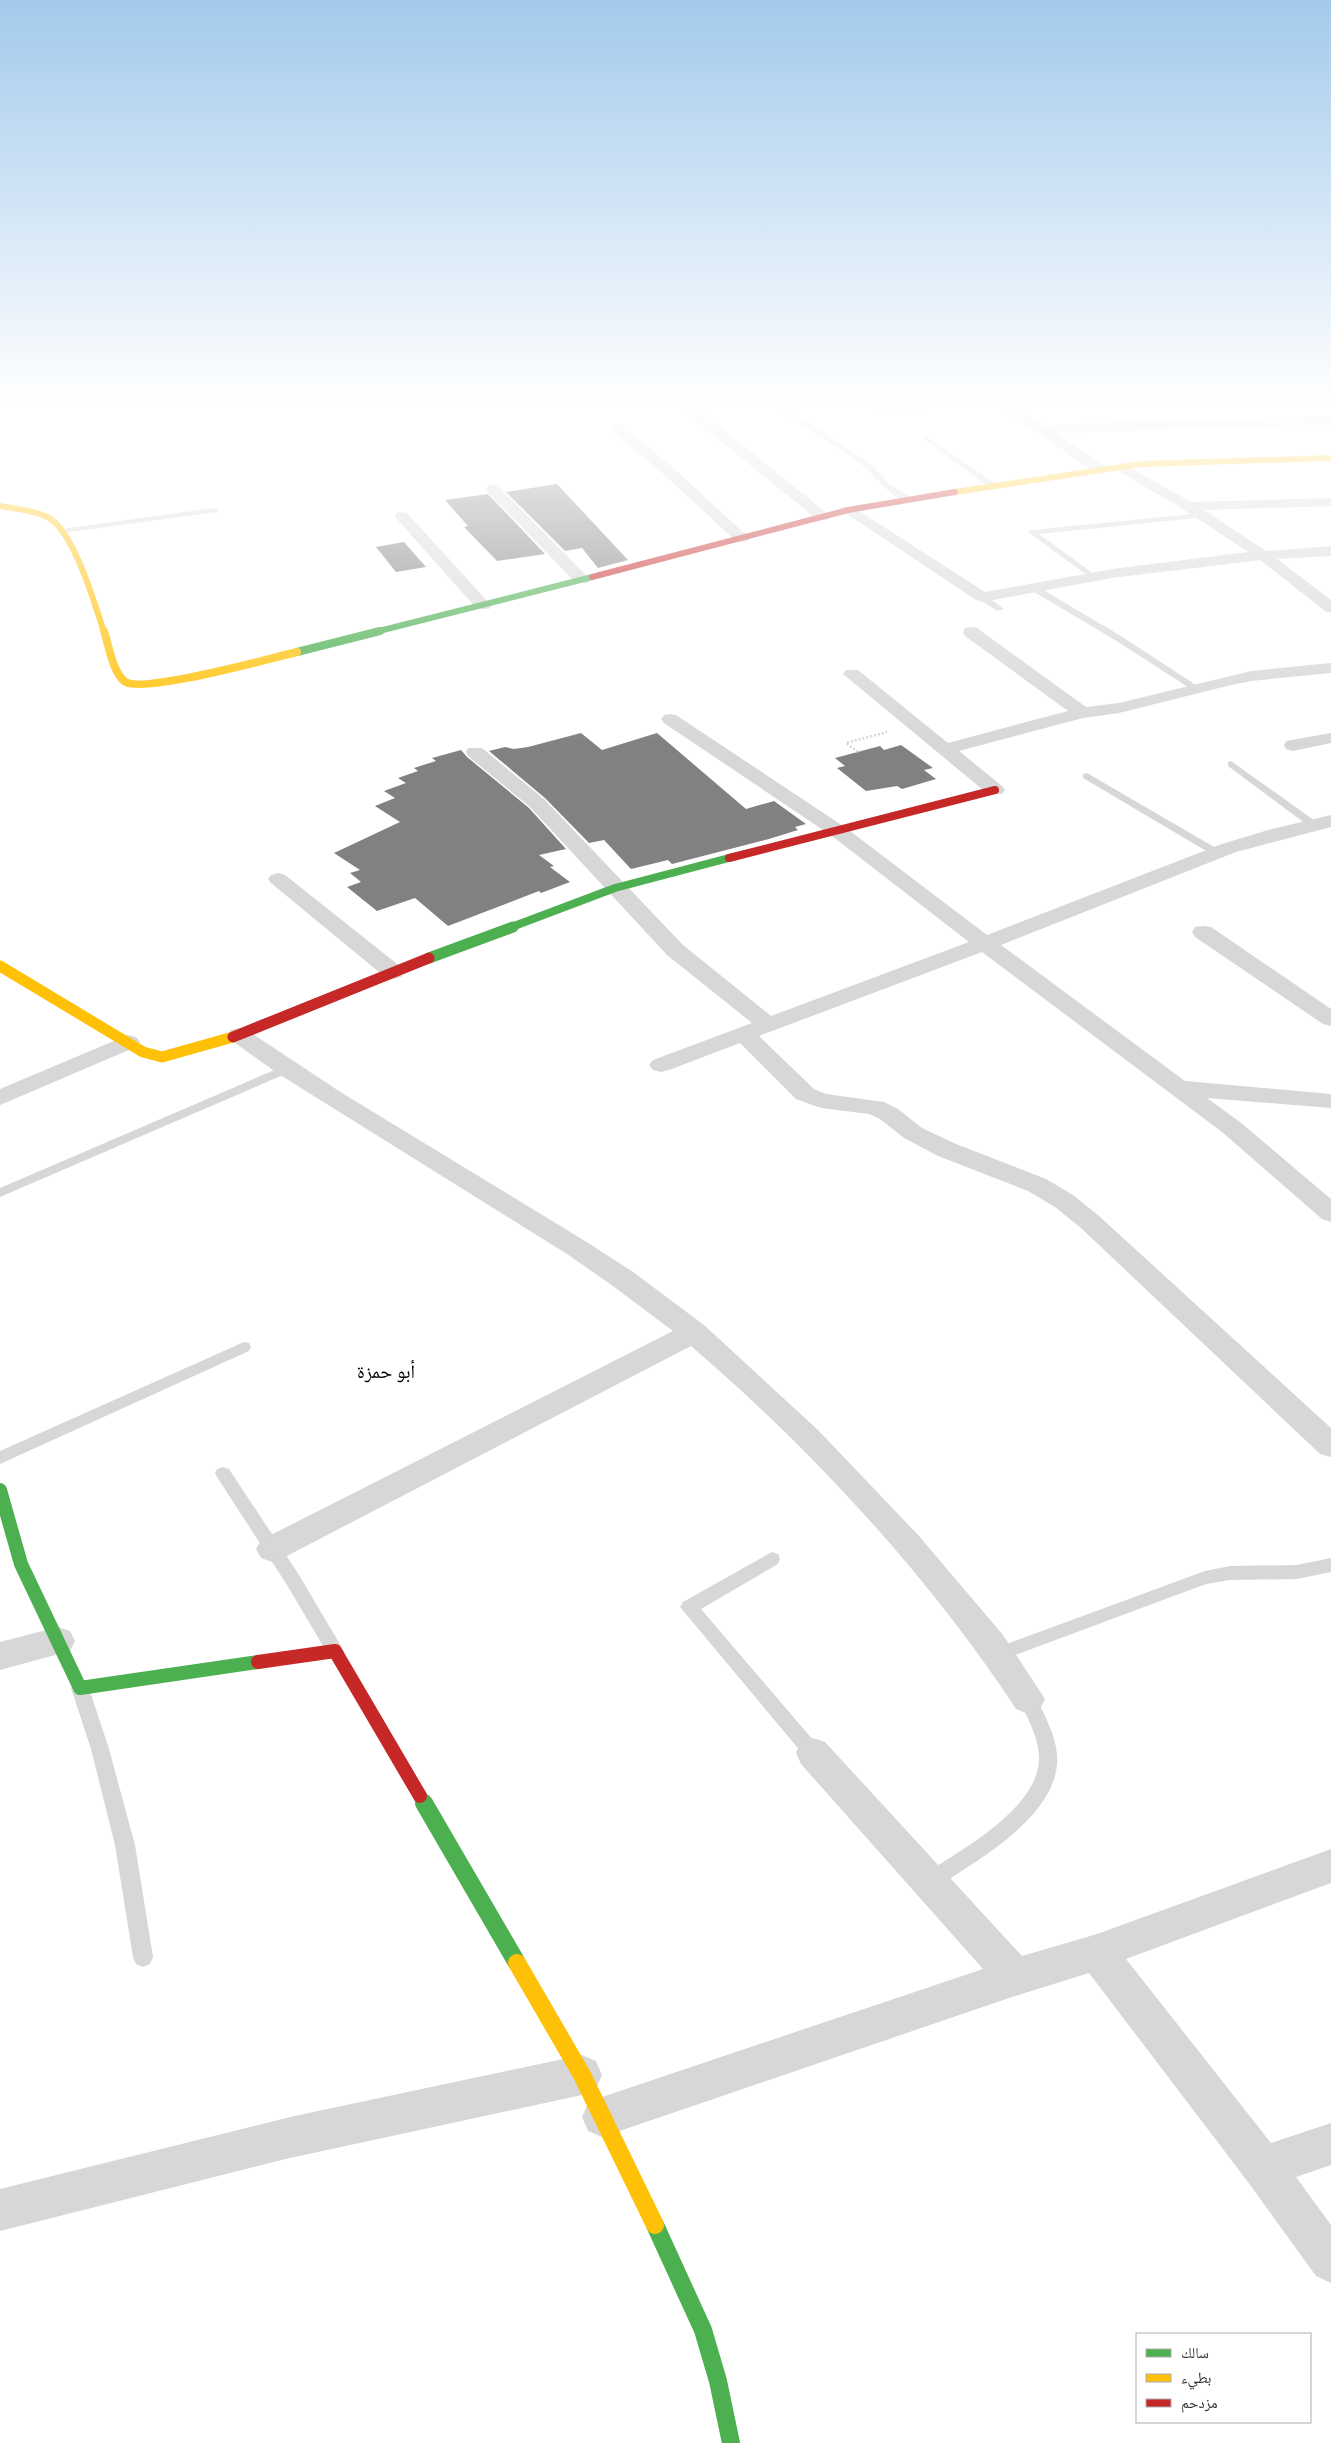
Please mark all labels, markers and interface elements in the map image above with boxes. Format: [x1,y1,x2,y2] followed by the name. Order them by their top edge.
[357,1356,415,1385] district label: أبو حمزة
[1136,2333,1311,2423] legend
[1181,2341,1209,2364] text: سالك
[1181,2366,1211,2390] text: بطيء
[1181,2391,1218,2414] text: مزدحم

